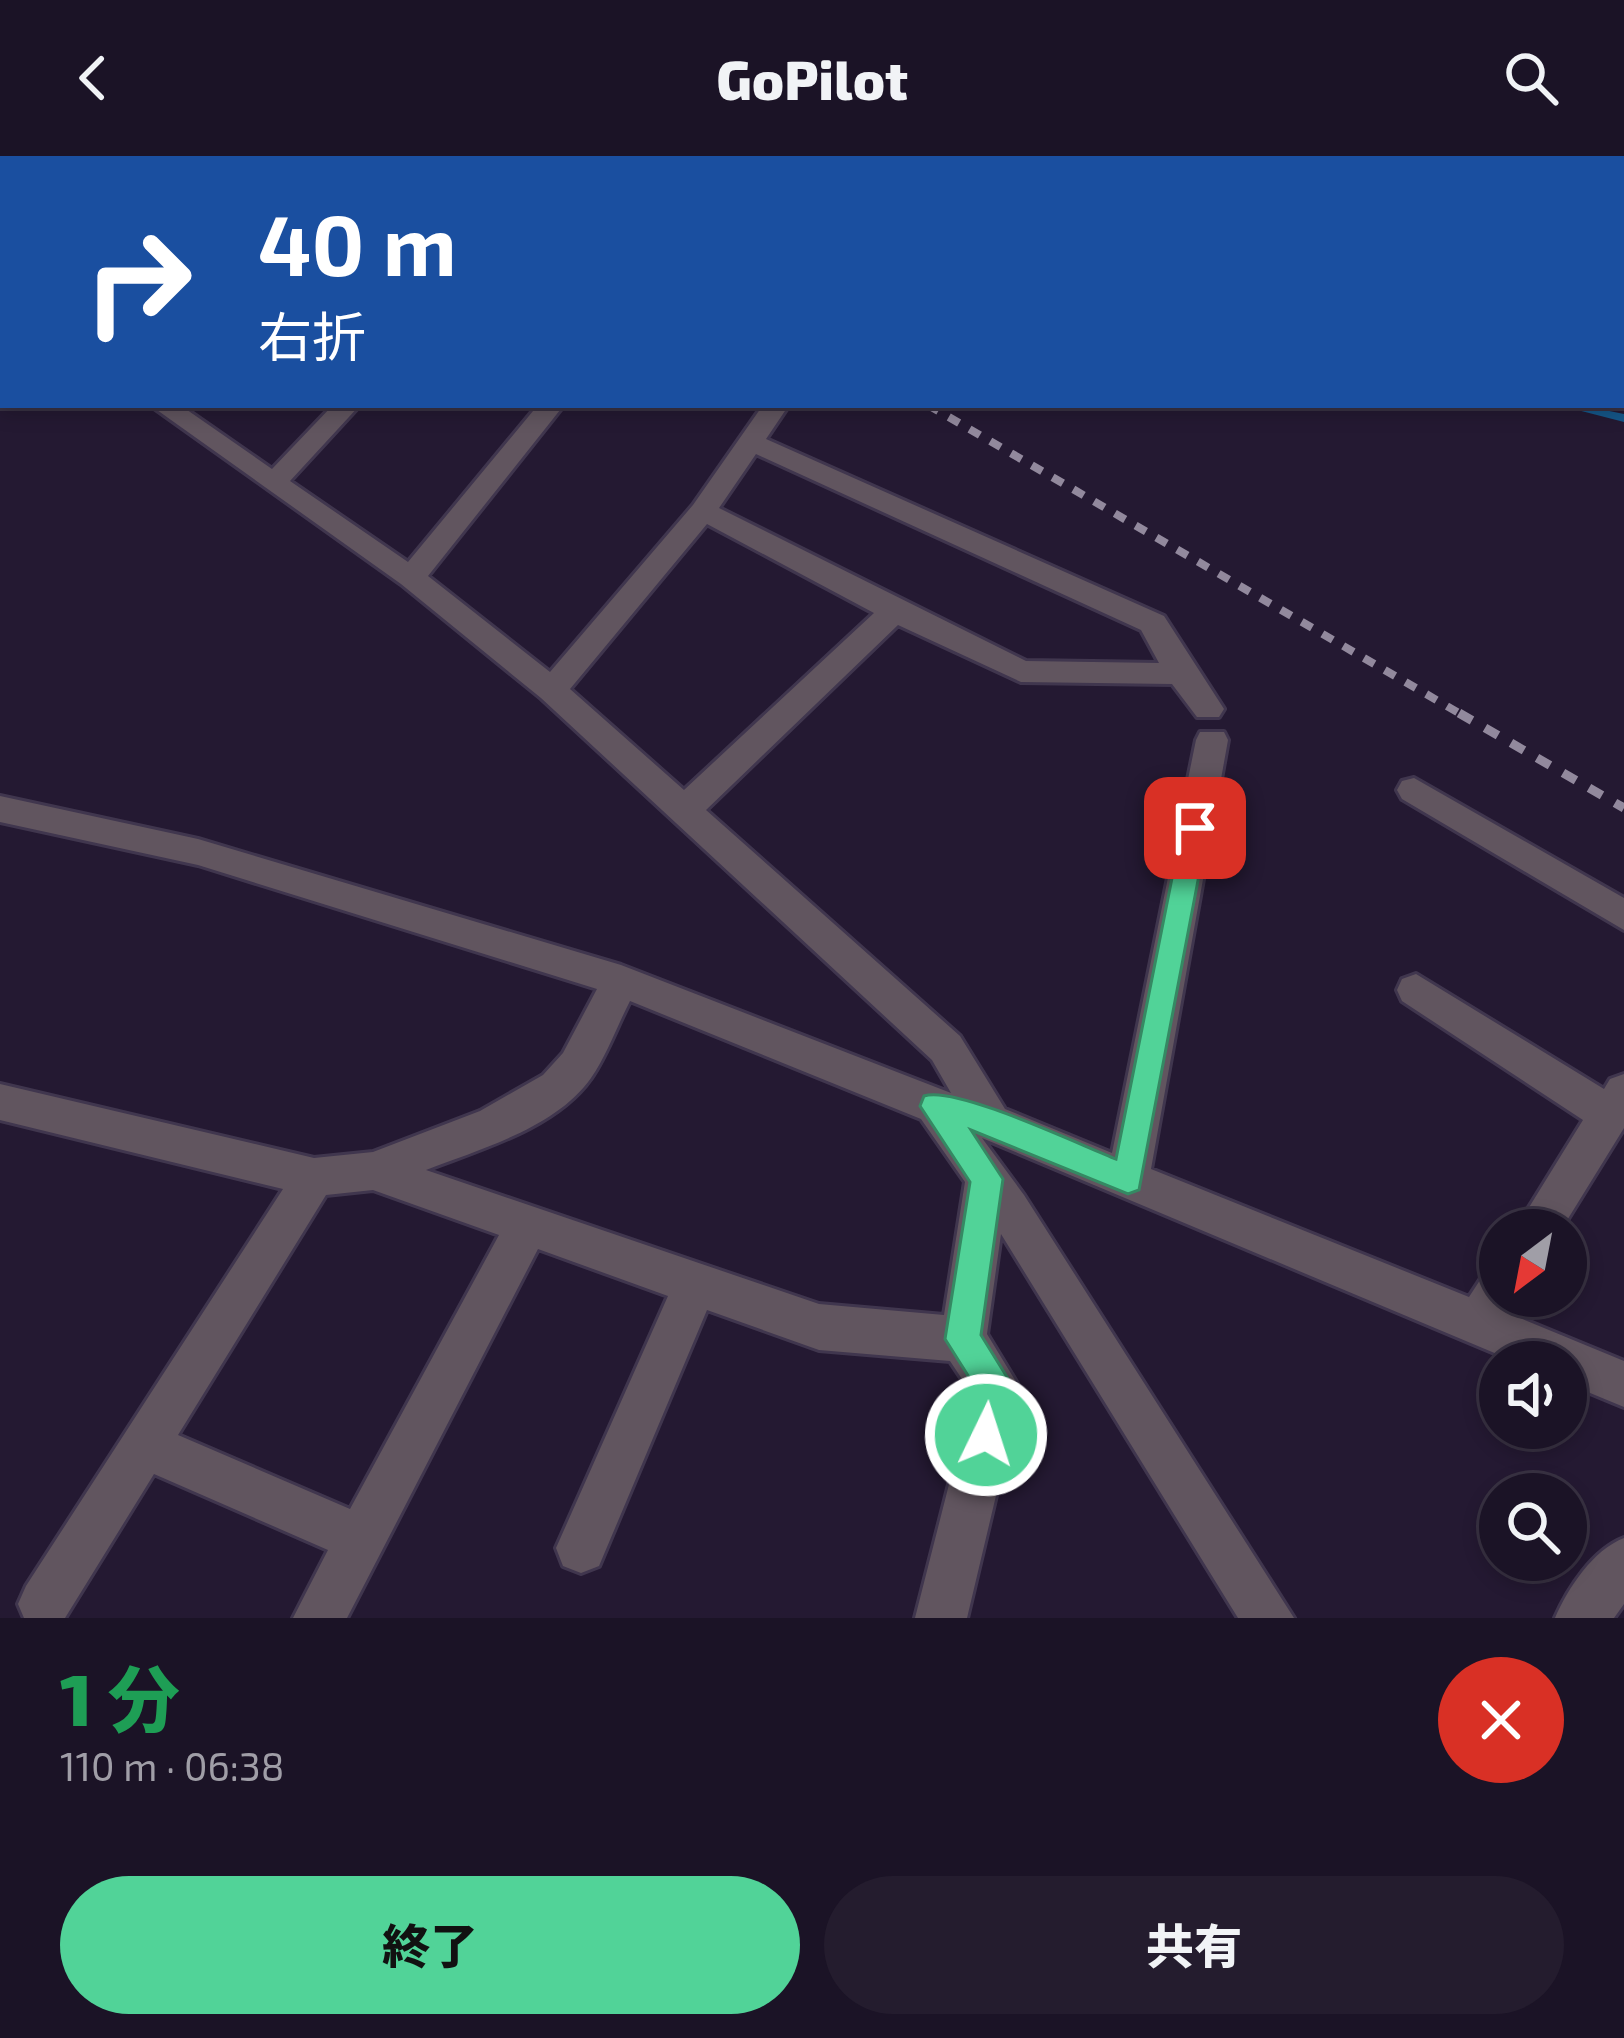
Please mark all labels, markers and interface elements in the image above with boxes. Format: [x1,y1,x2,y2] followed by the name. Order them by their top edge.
[60,45,126,111] icon: back
[1498,45,1564,111] icon: search
[716,46,908,111] text: GoPilot
[258,192,457,293] text: 40 m
[60,204,216,360] icon: right
[258,303,366,368] text: 右折
[1144,777,1246,879] pin
[1162,795,1228,861] icon: arrive
[1479,1209,1587,1317] north arrow
[1479,1209,1587,1581] map controls
[1479,1341,1587,1449] button: sound
[923,1372,1049,1498] position arrow
[1479,1473,1587,1581] button: search
[60,1654,180,1740] text: 1 分
[1438,1657,1564,1783] button: close
[60,1742,284,1789] text: 110 m · 06:38
[60,1876,800,2014] button: 終了
[824,1876,1564,2014] button: 共有

